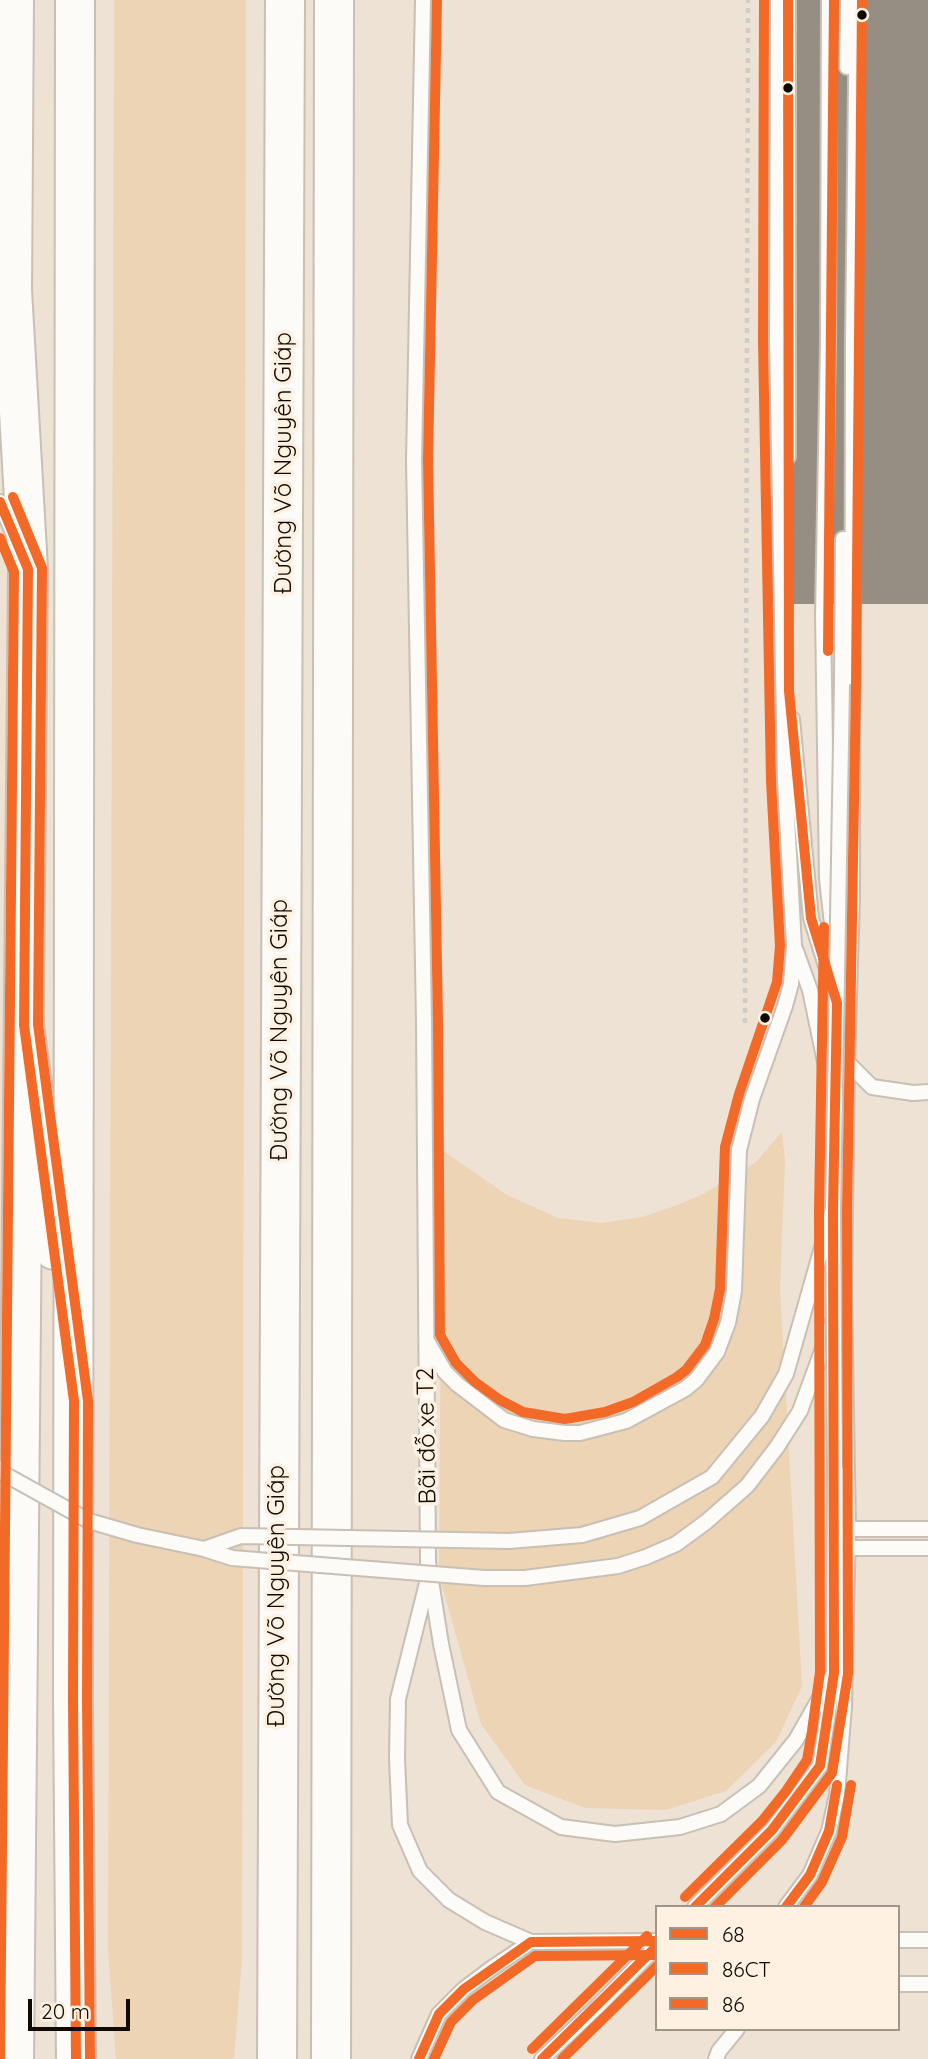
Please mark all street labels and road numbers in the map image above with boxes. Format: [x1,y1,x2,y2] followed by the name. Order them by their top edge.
[270,332,298,594] street label: Đường Võ Nguyên Giáp
[266,899,294,1161] street label: Đường Võ Nguyên Giáp
[411,1367,443,1505] street label: Bãi đỗ xe T2
[263,1465,291,1727] street label: Đường Võ Nguyên Giáp

